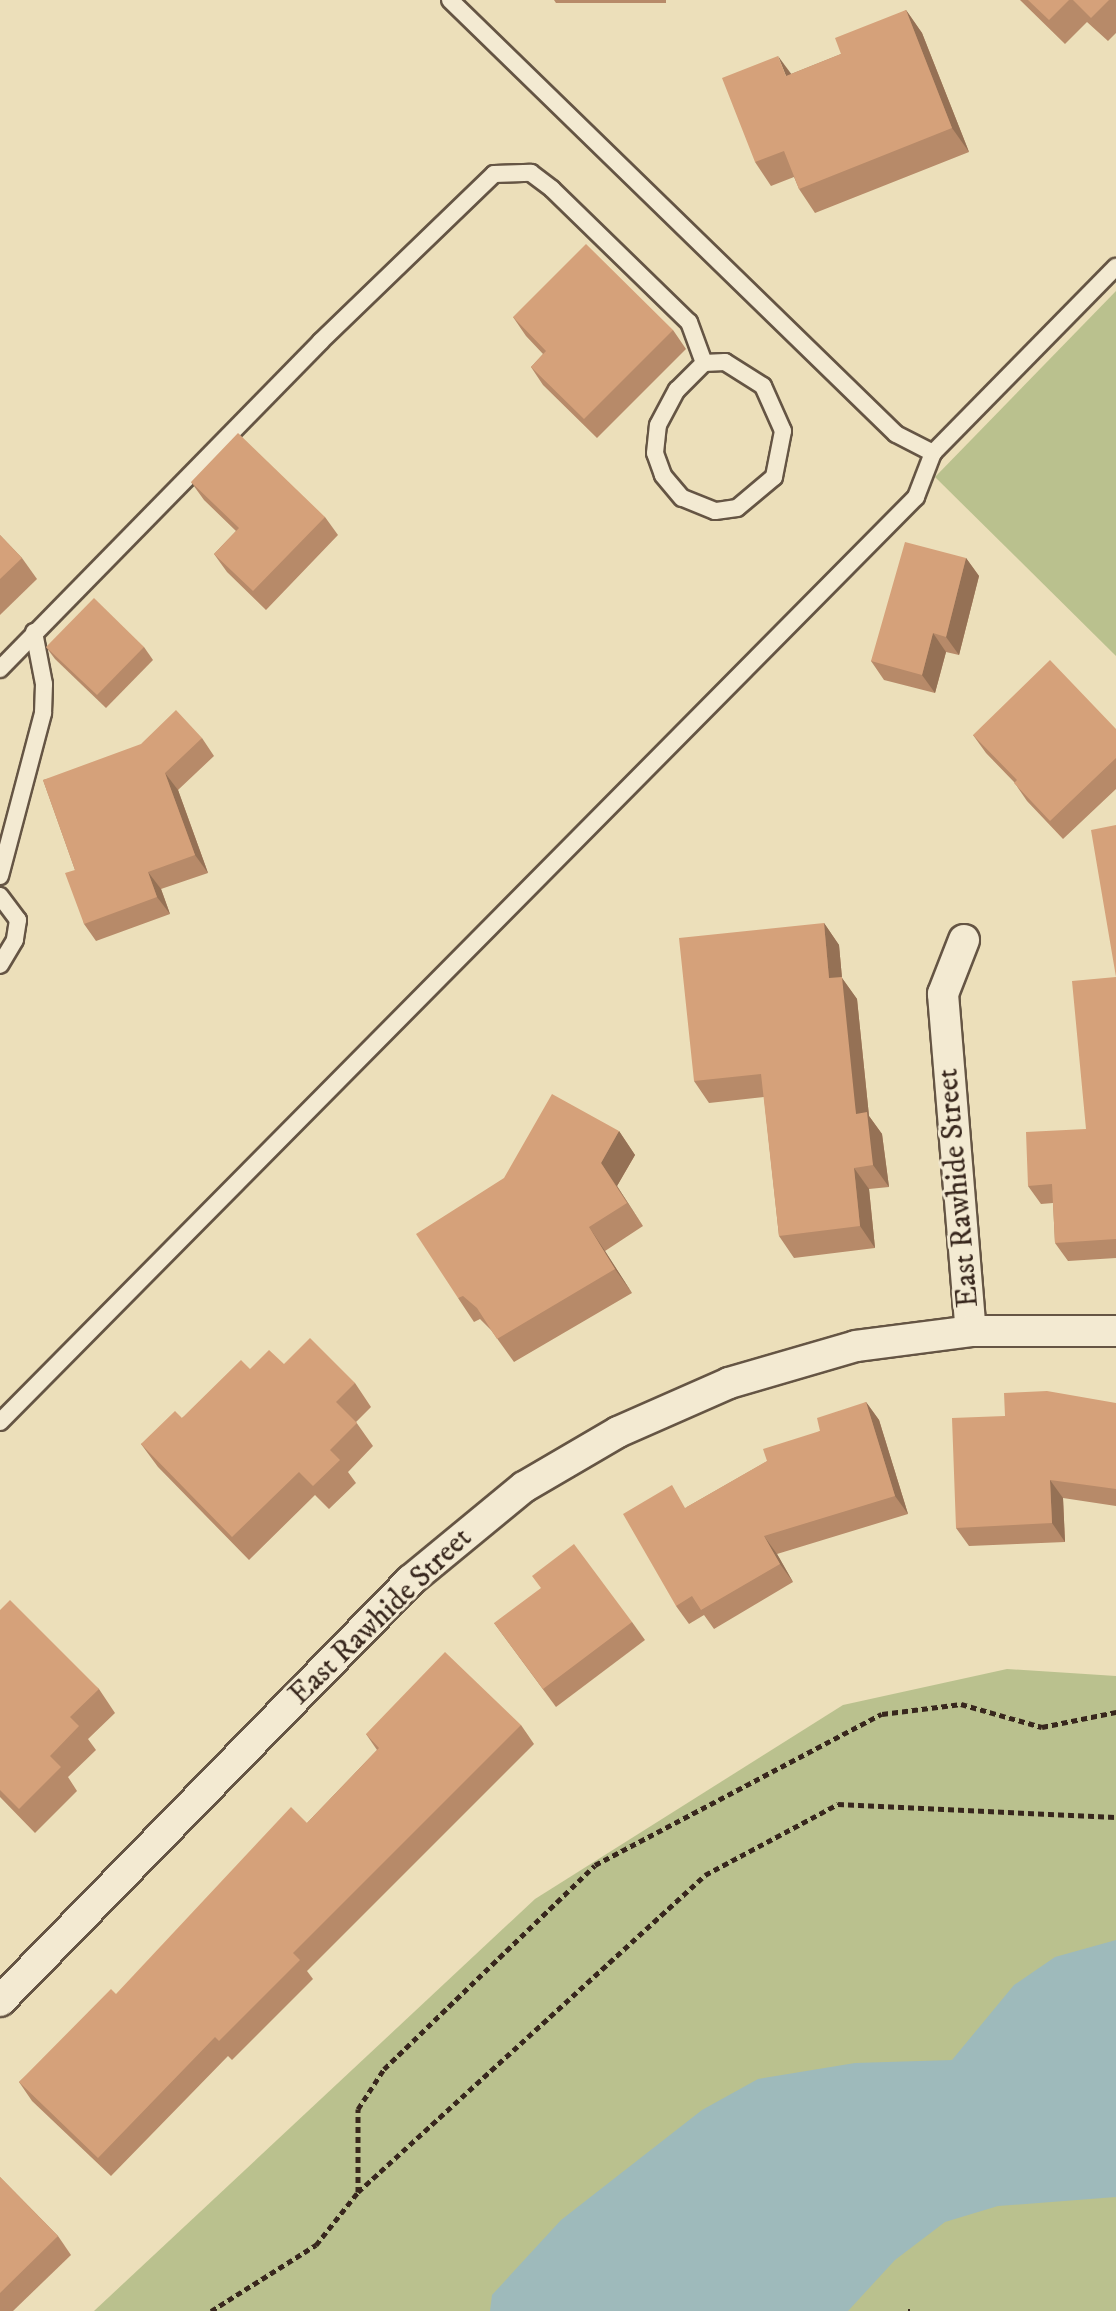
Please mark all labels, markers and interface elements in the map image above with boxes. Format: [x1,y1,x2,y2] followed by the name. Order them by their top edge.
[931,1067,987,1309] street label: East Rawhide Street
[282,1521,480,1713] street label: East Rawhide Street

